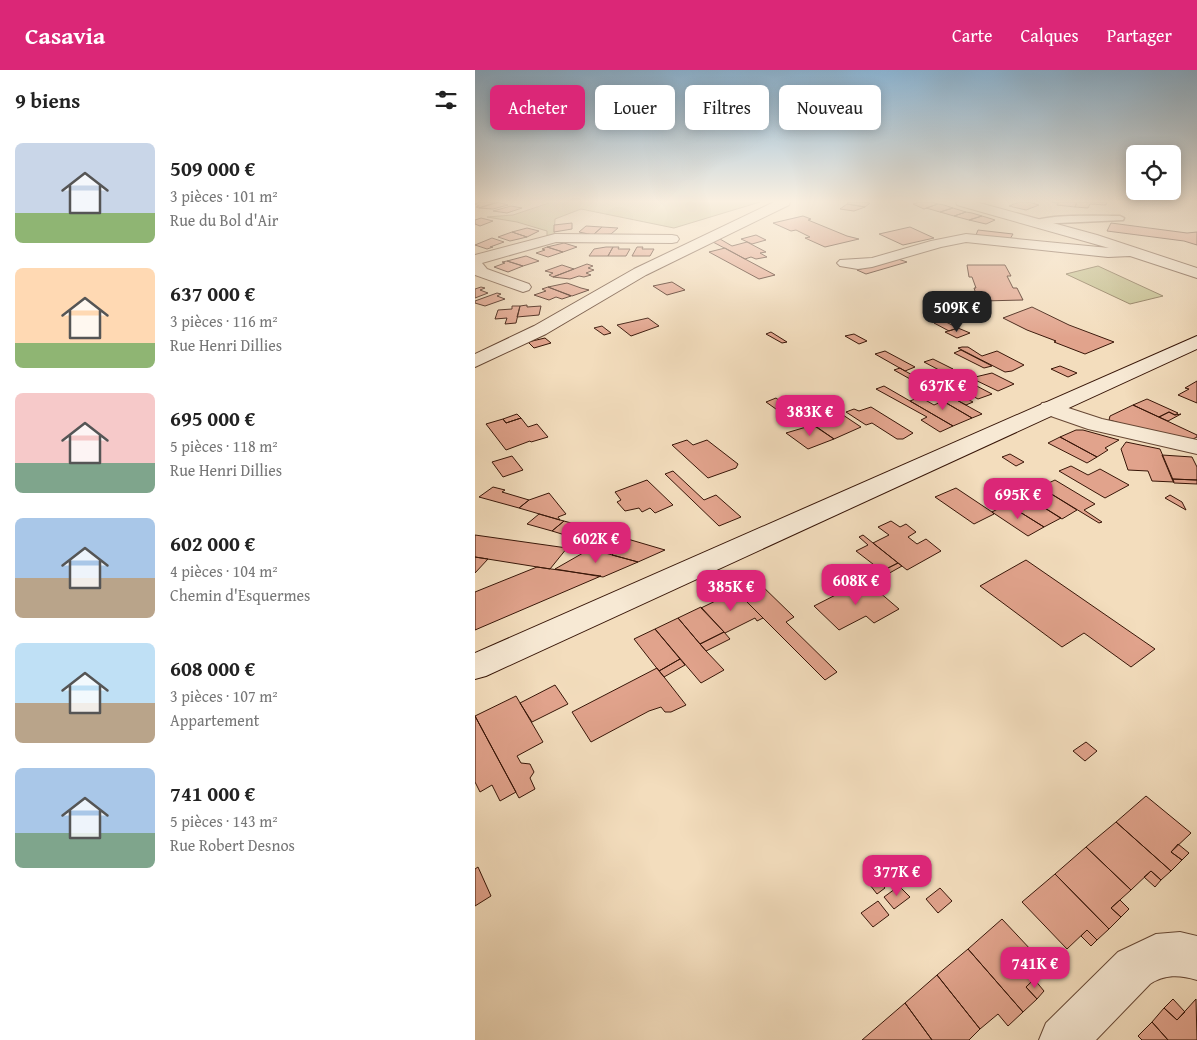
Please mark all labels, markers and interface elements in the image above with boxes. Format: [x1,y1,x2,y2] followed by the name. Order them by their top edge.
[25,18,105,53] text: Casavia
[952,22,993,49] text: Carte
[1021,22,1079,49] text: Calques
[1107,22,1172,49] text: Partager
[15,85,80,116] text: 9 biens
[490,85,585,130] chip: Acheter
[595,85,675,130] chip: Louer
[685,85,769,130] chip: Filtres
[779,85,881,130] chip: Nouveau
[432,86,460,114] icon: filters
[1126,145,1181,200] map controls
[1126,145,1181,200] button: locate
[170,153,255,184] text: 509 000 €
[55,163,115,223] icon: home
[170,184,278,208] text: 3 pièces · 101 m²
[170,208,278,232] text: Rue du Bol d'Air
[170,278,255,309] text: 637 000 €
[55,288,115,348] icon: home
[916,290,998,333] pin: 509K €
[934,295,980,319] text: 509K €
[170,309,278,333] text: 3 pièces · 116 m²
[170,333,282,357] text: Rue Henri Dillies
[902,368,984,411] pin: 637K €
[920,373,966,397] text: 637K €
[769,394,851,437] pin: 383K €
[787,399,833,423] text: 383K €
[170,403,255,434] text: 695 000 €
[55,413,115,473] icon: home
[170,434,278,458] text: 5 pièces · 118 m²
[170,458,282,482] text: Rue Henri Dillies
[977,478,1059,520] pin: 695K €
[995,482,1041,506] text: 695K €
[555,522,637,564] pin: 602K €
[573,526,619,550] text: 602K €
[170,528,255,559] text: 602 000 €
[55,538,115,598] icon: home
[170,559,278,583] text: 4 pièces · 104 m²
[815,564,897,606] pin: 608K €
[833,568,879,592] text: 608K €
[690,570,772,612] pin: 385K €
[708,574,754,598] text: 385K €
[170,583,310,607] text: Chemin d'Esquermes
[170,653,255,684] text: 608 000 €
[55,663,115,723] icon: home
[170,684,278,708] text: 3 pièces · 107 m²
[170,708,260,732] text: Appartement
[170,778,255,809] text: 741 000 €
[55,788,115,848] icon: home
[170,809,278,833] text: 5 pièces · 143 m²
[170,833,295,857] text: Rue Robert Desnos
[856,854,938,897] pin: 377K €
[874,859,920,883] text: 377K €
[994,946,1076,989] pin: 741K €
[1012,951,1058,975] text: 741K €

